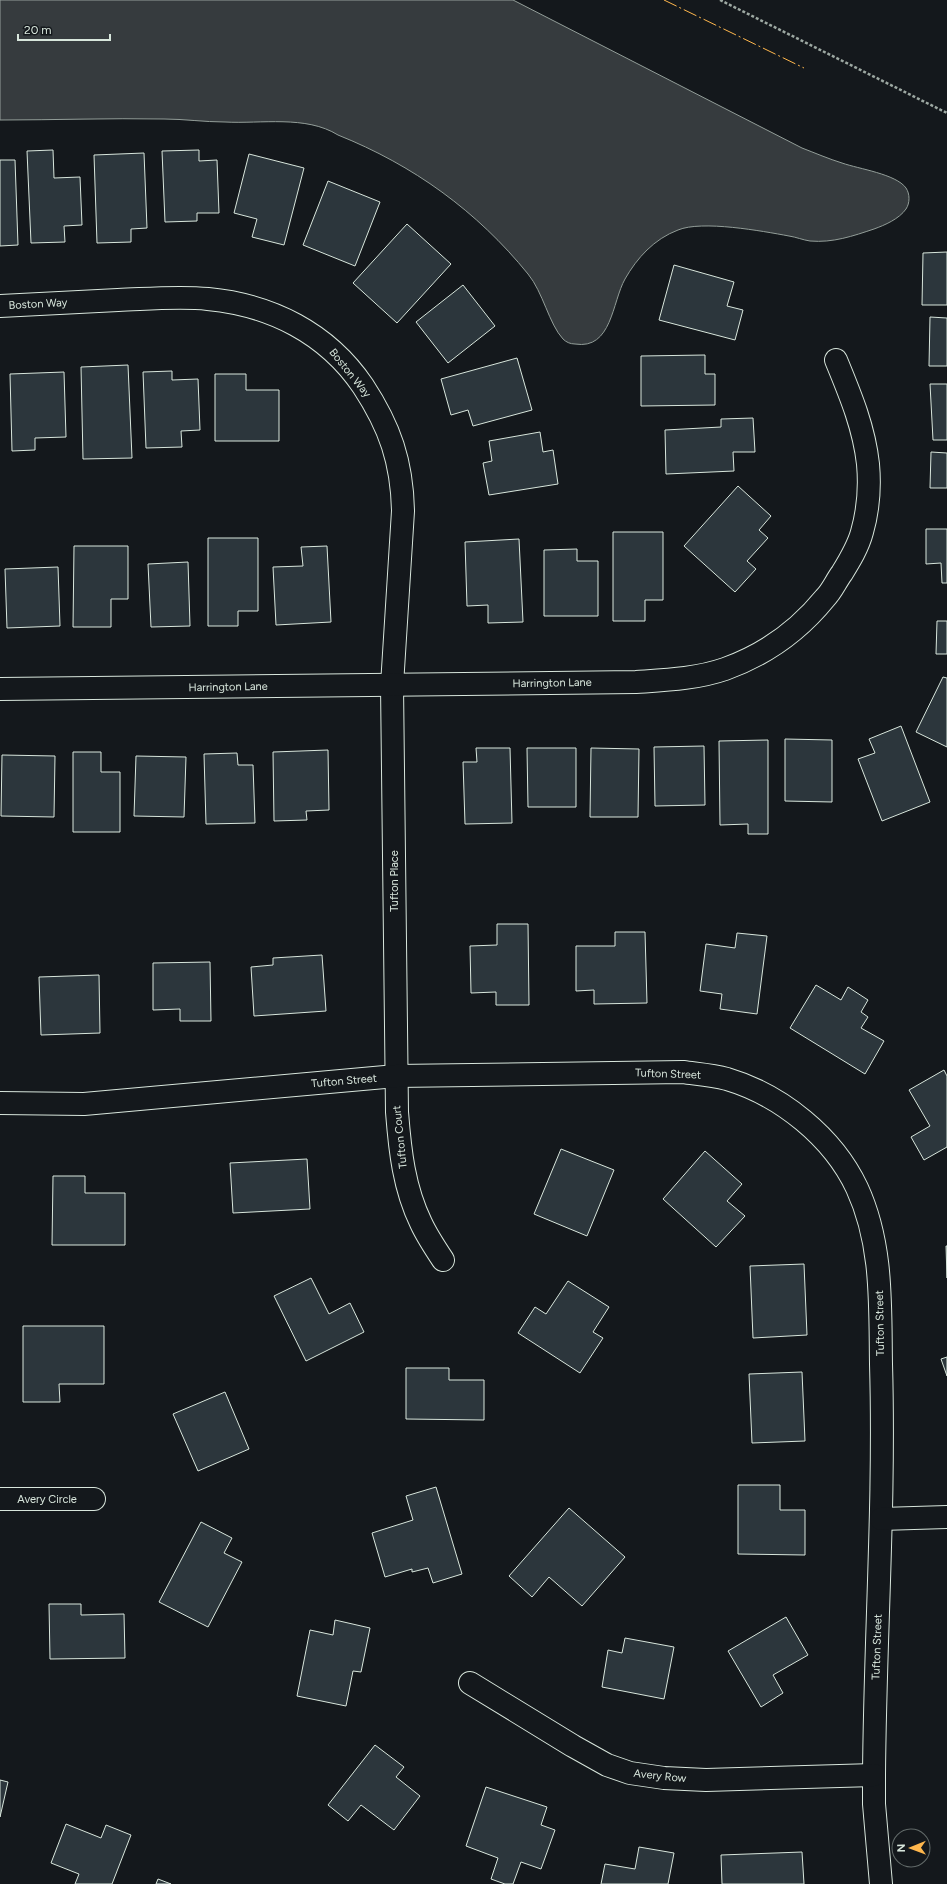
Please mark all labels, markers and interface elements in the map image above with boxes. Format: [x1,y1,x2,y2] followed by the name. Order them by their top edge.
[18,16,110,42] scale bar
[24,23,52,37] text: 20 m
[8,296,68,312] street label: Boston Way
[326,346,374,400] street label: Boston Way
[512,676,592,690] street label: Harrington Lane
[188,680,268,694] street label: Harrington Lane
[388,850,401,912] street label: Tufton Place
[635,1066,701,1082] street label: Tufton Street
[311,1072,377,1090] street label: Tufton Street
[390,1105,410,1169] street label: Tufton Court
[873,1290,887,1356] street label: Tufton Street
[17,1493,77,1506] street label: Avery Circle
[869,1614,885,1680] street label: Tufton Street
[633,1767,687,1785] street label: Avery Row
[891,1828,931,1868] north arrow
[895,1844,908,1853] text: N

